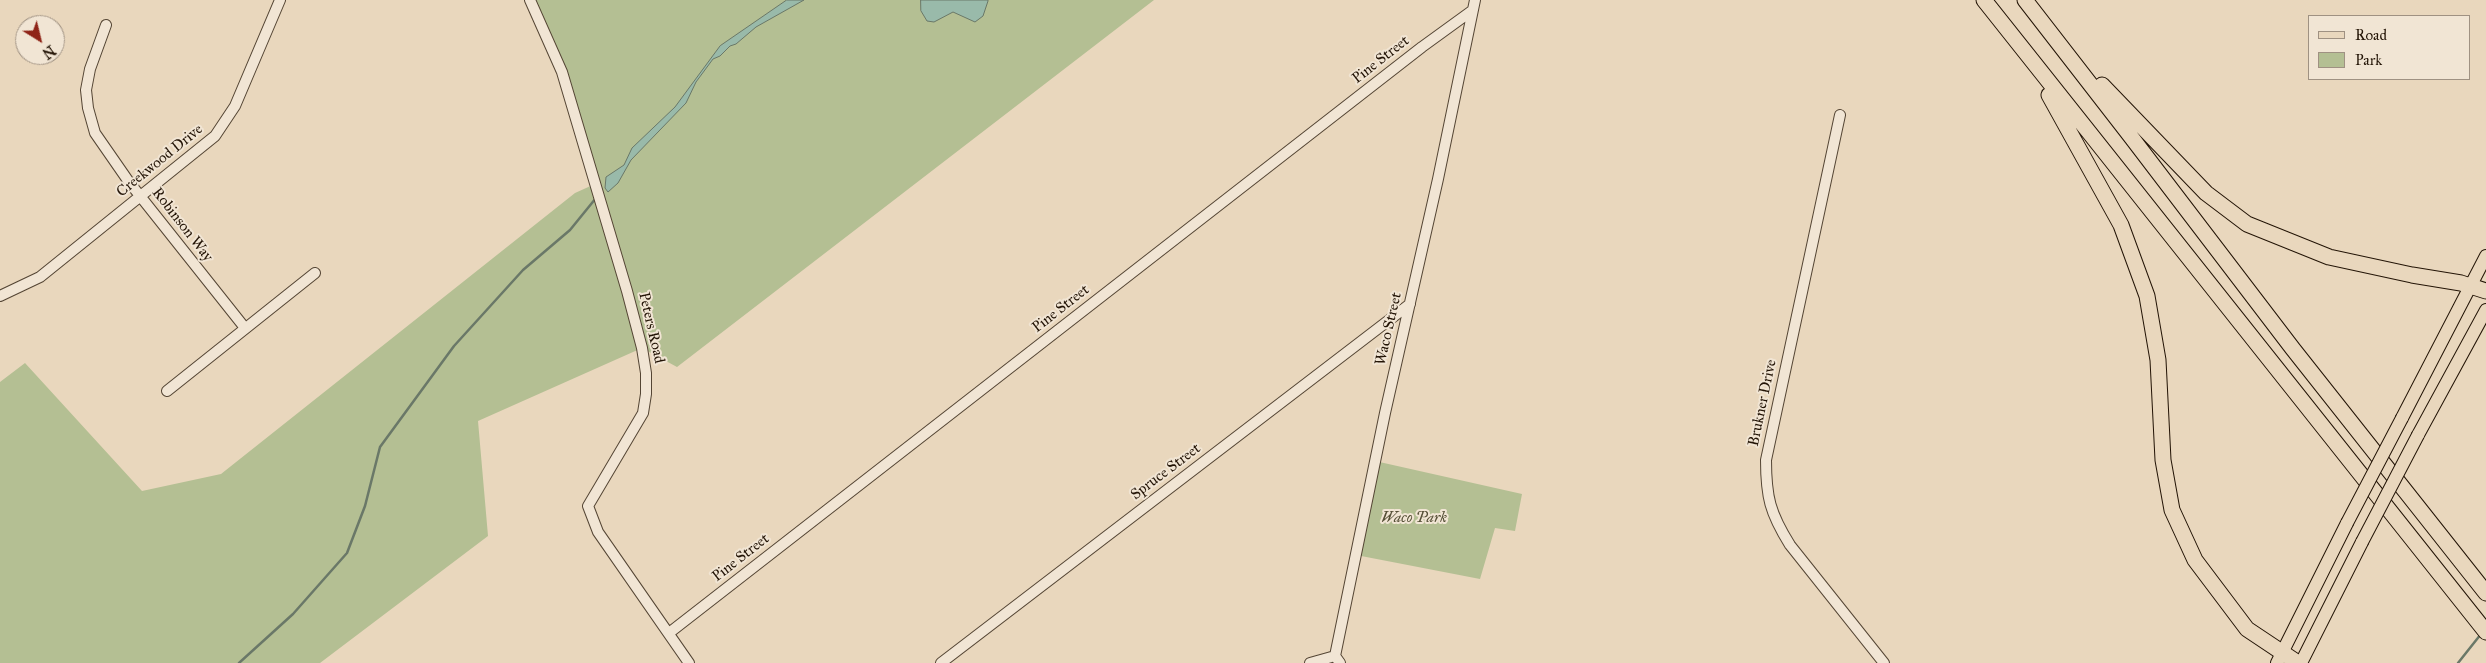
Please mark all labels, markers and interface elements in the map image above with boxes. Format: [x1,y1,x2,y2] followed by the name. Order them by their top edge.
[15,15,65,65] north arrow
[2308,15,2471,80] legend
[2355,26,2387,44] text: Road
[1349,32,1413,88] street label: Pine Street
[39,41,58,62] text: N
[2355,51,2382,69] text: Park
[113,121,207,201] street label: Creekwood Drive
[148,184,216,266] street label: Robinson Way
[1029,281,1093,337] street label: Pine Street
[634,291,668,365] street label: Peters Road
[1372,291,1406,367] street label: Waco Street
[1745,358,1781,448] street label: Brukner Drive
[1128,440,1204,504] street label: Spruce Street
[1381,509,1447,527] park label: Waco Park
[709,530,773,586] street label: Pine Street

